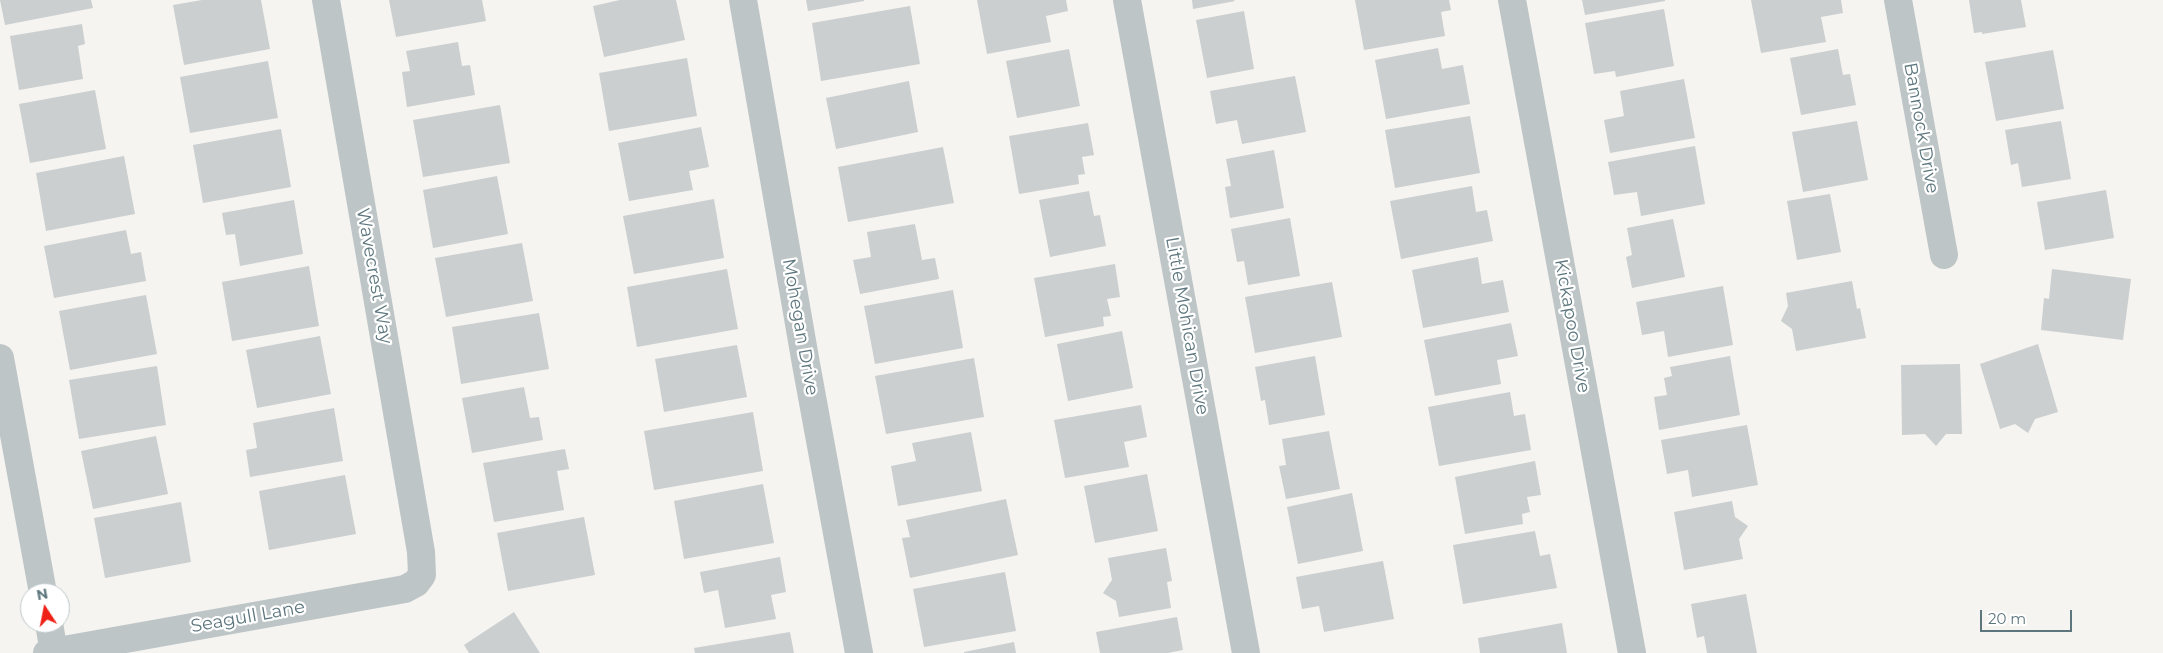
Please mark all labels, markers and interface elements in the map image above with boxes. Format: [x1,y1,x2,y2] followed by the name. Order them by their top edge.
[1899,61,1943,195] street label: Bannock Drive
[351,206,397,346] street label: Wavecrest Way
[1161,235,1213,417] street label: Little Mohican Drive
[777,257,823,397] street label: Mohegan Drive
[1550,257,1594,395] street label: Kickapoo Drive
[20,583,70,633] north arrow
[35,584,50,604] text: N
[189,596,307,638] street label: Seagull Lane
[1983,600,2076,632] scale bar
[1988,609,2026,628] text: 20 m

